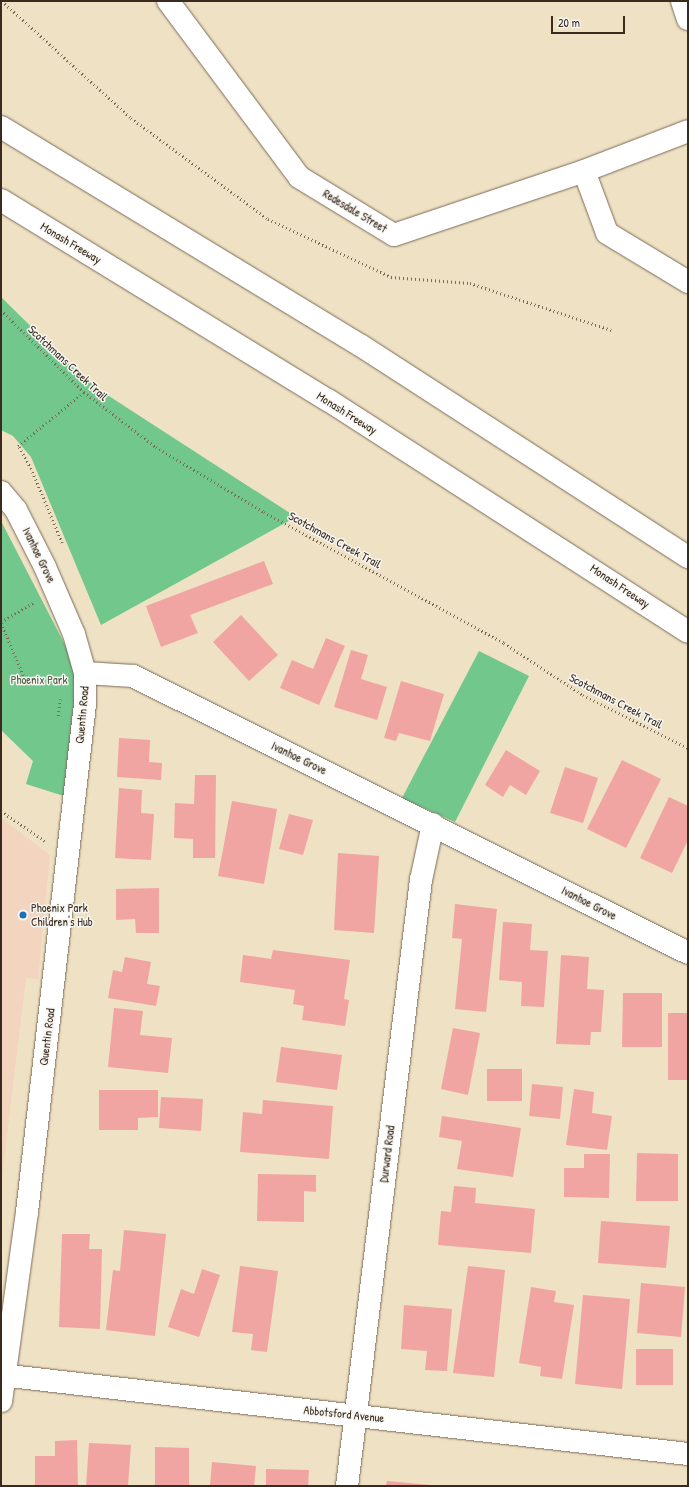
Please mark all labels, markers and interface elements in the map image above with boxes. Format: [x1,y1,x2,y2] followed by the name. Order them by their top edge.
[553,8,627,34] scale bar
[558,14,580,31] text: 20 m
[320,186,390,236] street label: Redesdale Street
[38,219,104,267] street label: Monash Freeway
[25,322,111,404] street label: Scotchmans Creek Trail
[314,389,380,437] street label: Monash Freeway
[286,509,384,571] street label: Scotchmans Creek Trail
[19,525,59,585] street label: Ivanhoe Grove
[588,561,652,611] street label: Monash Freeway
[567,670,665,732] street label: Scotchmans Creek Trail
[11,673,67,687] park label: Phoenix Park
[72,686,92,744] street label: Quentin Road
[269,738,329,778] street label: Ivanhoe Grove
[559,883,619,923] street label: Ivanhoe Grove
[31,901,93,929] place label: Phoenix Park Children's Hub
[18,910,28,920] marker: Phoenix Park Children's Hub
[36,1008,58,1066] street label: Quentin Road
[376,1125,398,1183] street label: Durward Road
[303,1403,385,1425] street label: Abbotsford Avenue

